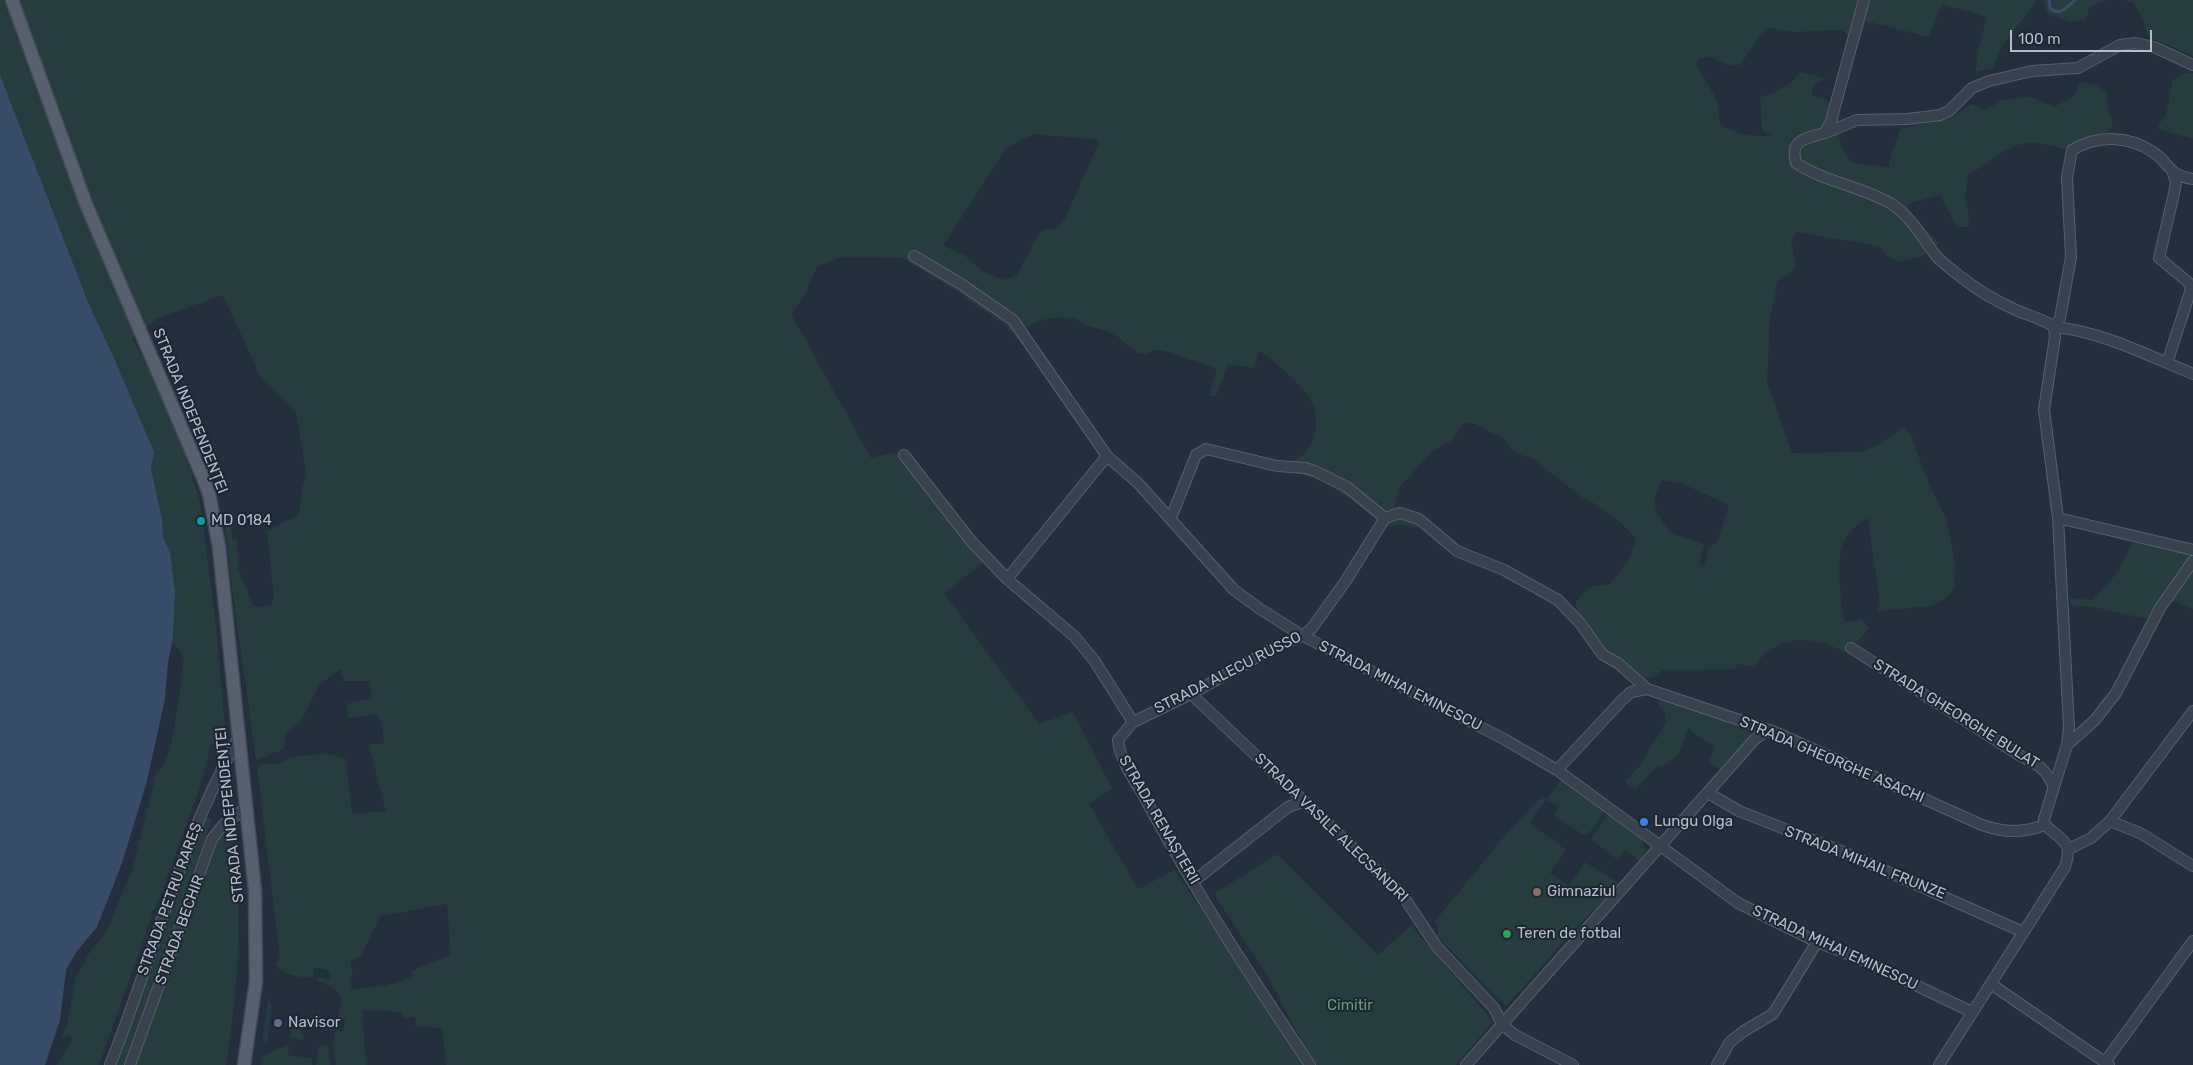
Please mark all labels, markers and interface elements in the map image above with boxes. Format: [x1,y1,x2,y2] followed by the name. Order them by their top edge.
[2013,20,2156,52] scale bar
[2018,30,2060,48] text: 100 m
[149,326,231,496] street label: STRADA INDEPENDENȚEI
[211,512,272,530] place label: MD 0184
[195,515,207,527] marker: MD 0184
[1152,628,1304,718] street label: STRADA ALECU RUSSO
[1315,637,1485,735] street label: STRADA MIHAI EMINESCU
[1870,656,2042,772] street label: STRADA GHEORGHE BULAT
[1737,713,1927,807] street label: STRADA GHEORGHE ASACHI
[212,726,248,904] street label: STRADA INDEPENDENȚEI
[1250,750,1412,906] street label: STRADA VASILE ALECSANDRI
[1115,752,1203,888] street label: STRADA RENAȘTERII
[1654,813,1733,831] place label: Lungu Olga
[1638,816,1650,828] marker: Lungu Olga
[134,820,206,978] street label: STRADA PETRU RAREȘ
[1782,822,1948,904] street label: STRADA MIHAIL FRUNZE
[152,873,208,987] street label: STRADA BECHIR
[1547,883,1615,901] place label: Gimnaziul
[1531,886,1543,898] marker: Gimnaziul
[1749,902,1921,994] street label: STRADA MIHAI EMINESCU
[1517,925,1621,943] place label: Teren de fotbal
[1501,928,1513,940] marker: Teren de fotbal
[1327,997,1373,1015] park label: Cimitir
[288,1014,340,1032] place label: Navisor
[272,1017,284,1029] marker: Navisor

